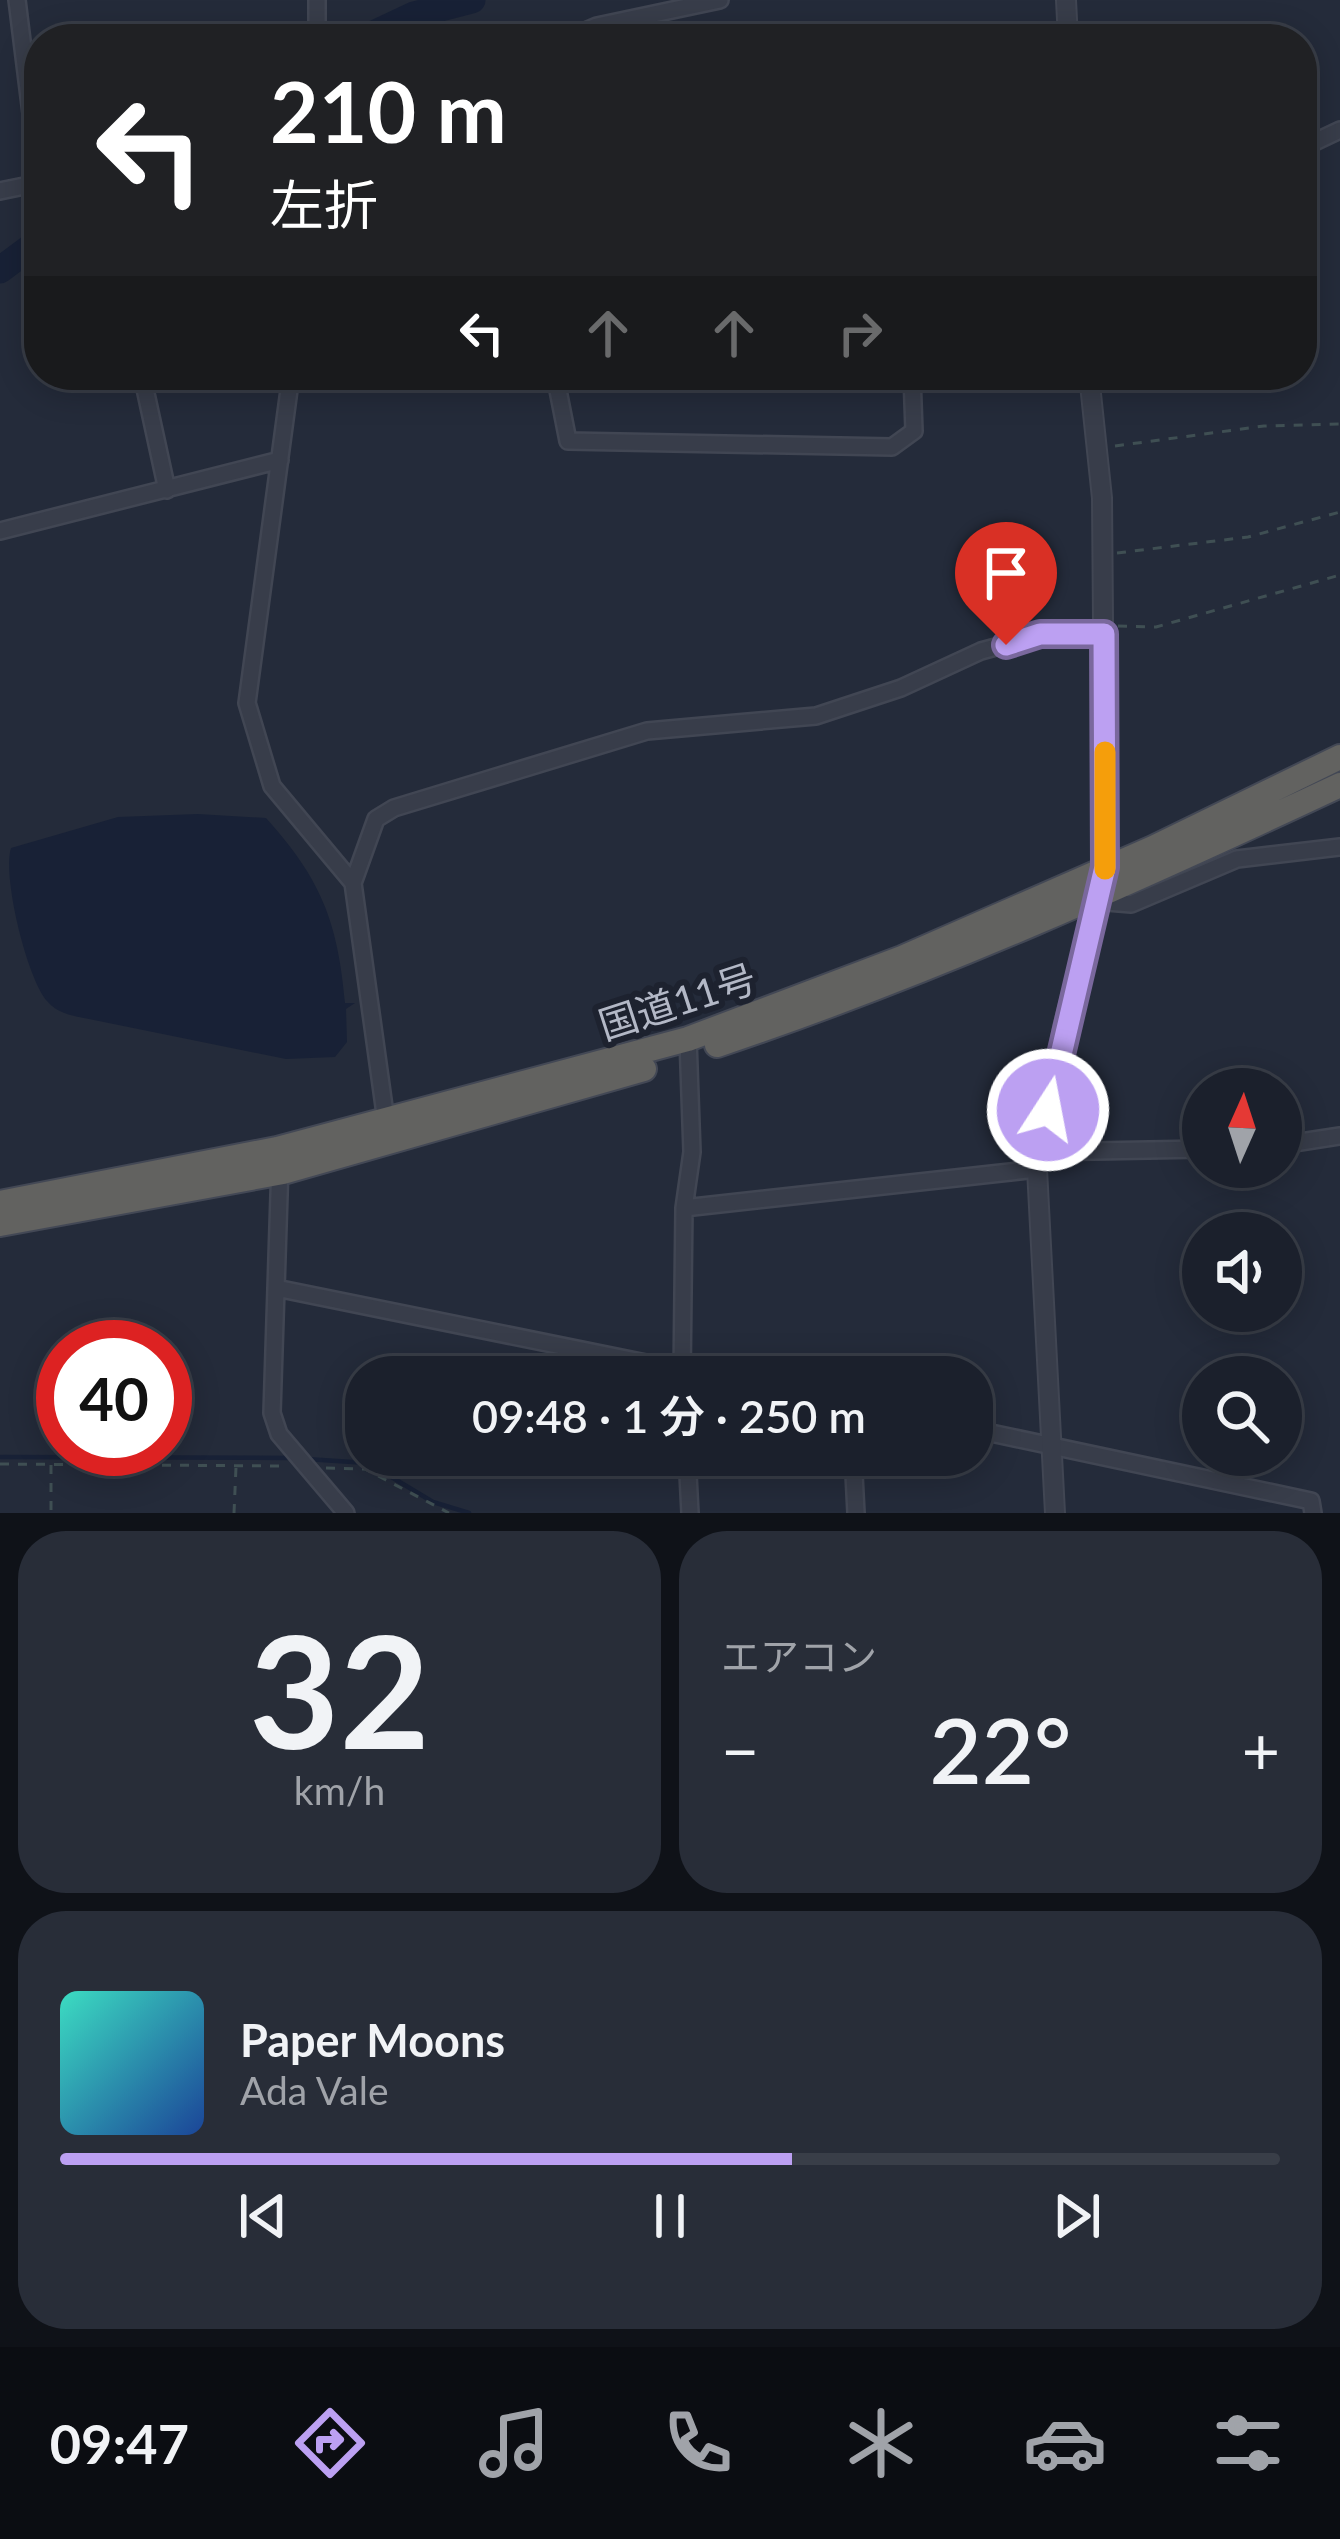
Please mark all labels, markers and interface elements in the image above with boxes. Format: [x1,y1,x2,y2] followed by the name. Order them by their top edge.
[270,60,507,161] text: 210 m
[72,72,228,228] icon: left
[270,172,378,237] text: 左折
[449,300,515,366] icon: left
[575,300,641,366] icon: ahead
[701,300,767,366] icon: ahead
[827,300,893,366] icon: right
[955,522,1057,645] pin
[973,540,1039,606] icon: arrive
[593,954,761,1048] street label: 国道11号
[985,1047,1111,1173] position arrow
[1182,1068,1302,1188] north arrow
[1182,1068,1302,1476] map controls
[1182,1212,1302,1332] button: sound
[36,1320,192,1476] speed limit sign: 40
[1182,1356,1302,1476] button: search
[472,1389,866,1443] text: 09:48 · 1 分 · 250 m
[249,1595,430,1782] text: 32
[721,1633,877,1679] text: エアコン
[930,1695,1071,1803] text: 22°
[721,1710,759,1789] text: −
[1242,1710,1280,1789] text: +
[294,1767,385,1813] text: km/h
[240,2013,505,2067] text: Paper Moons
[240,2067,389,2113] text: Ada Vale
[230,2183,296,2249] icon: previous
[637,2183,703,2249] icon: pause
[1044,2183,1110,2249] icon: next
[288,2401,372,2485] icon: directions
[472,2401,556,2485] icon: music
[656,2401,740,2485] icon: phone
[839,2401,923,2485] icon: climate
[1023,2401,1107,2485] icon: car
[1206,2401,1290,2485] icon: filters
[50,2411,189,2476] text: 09:47

